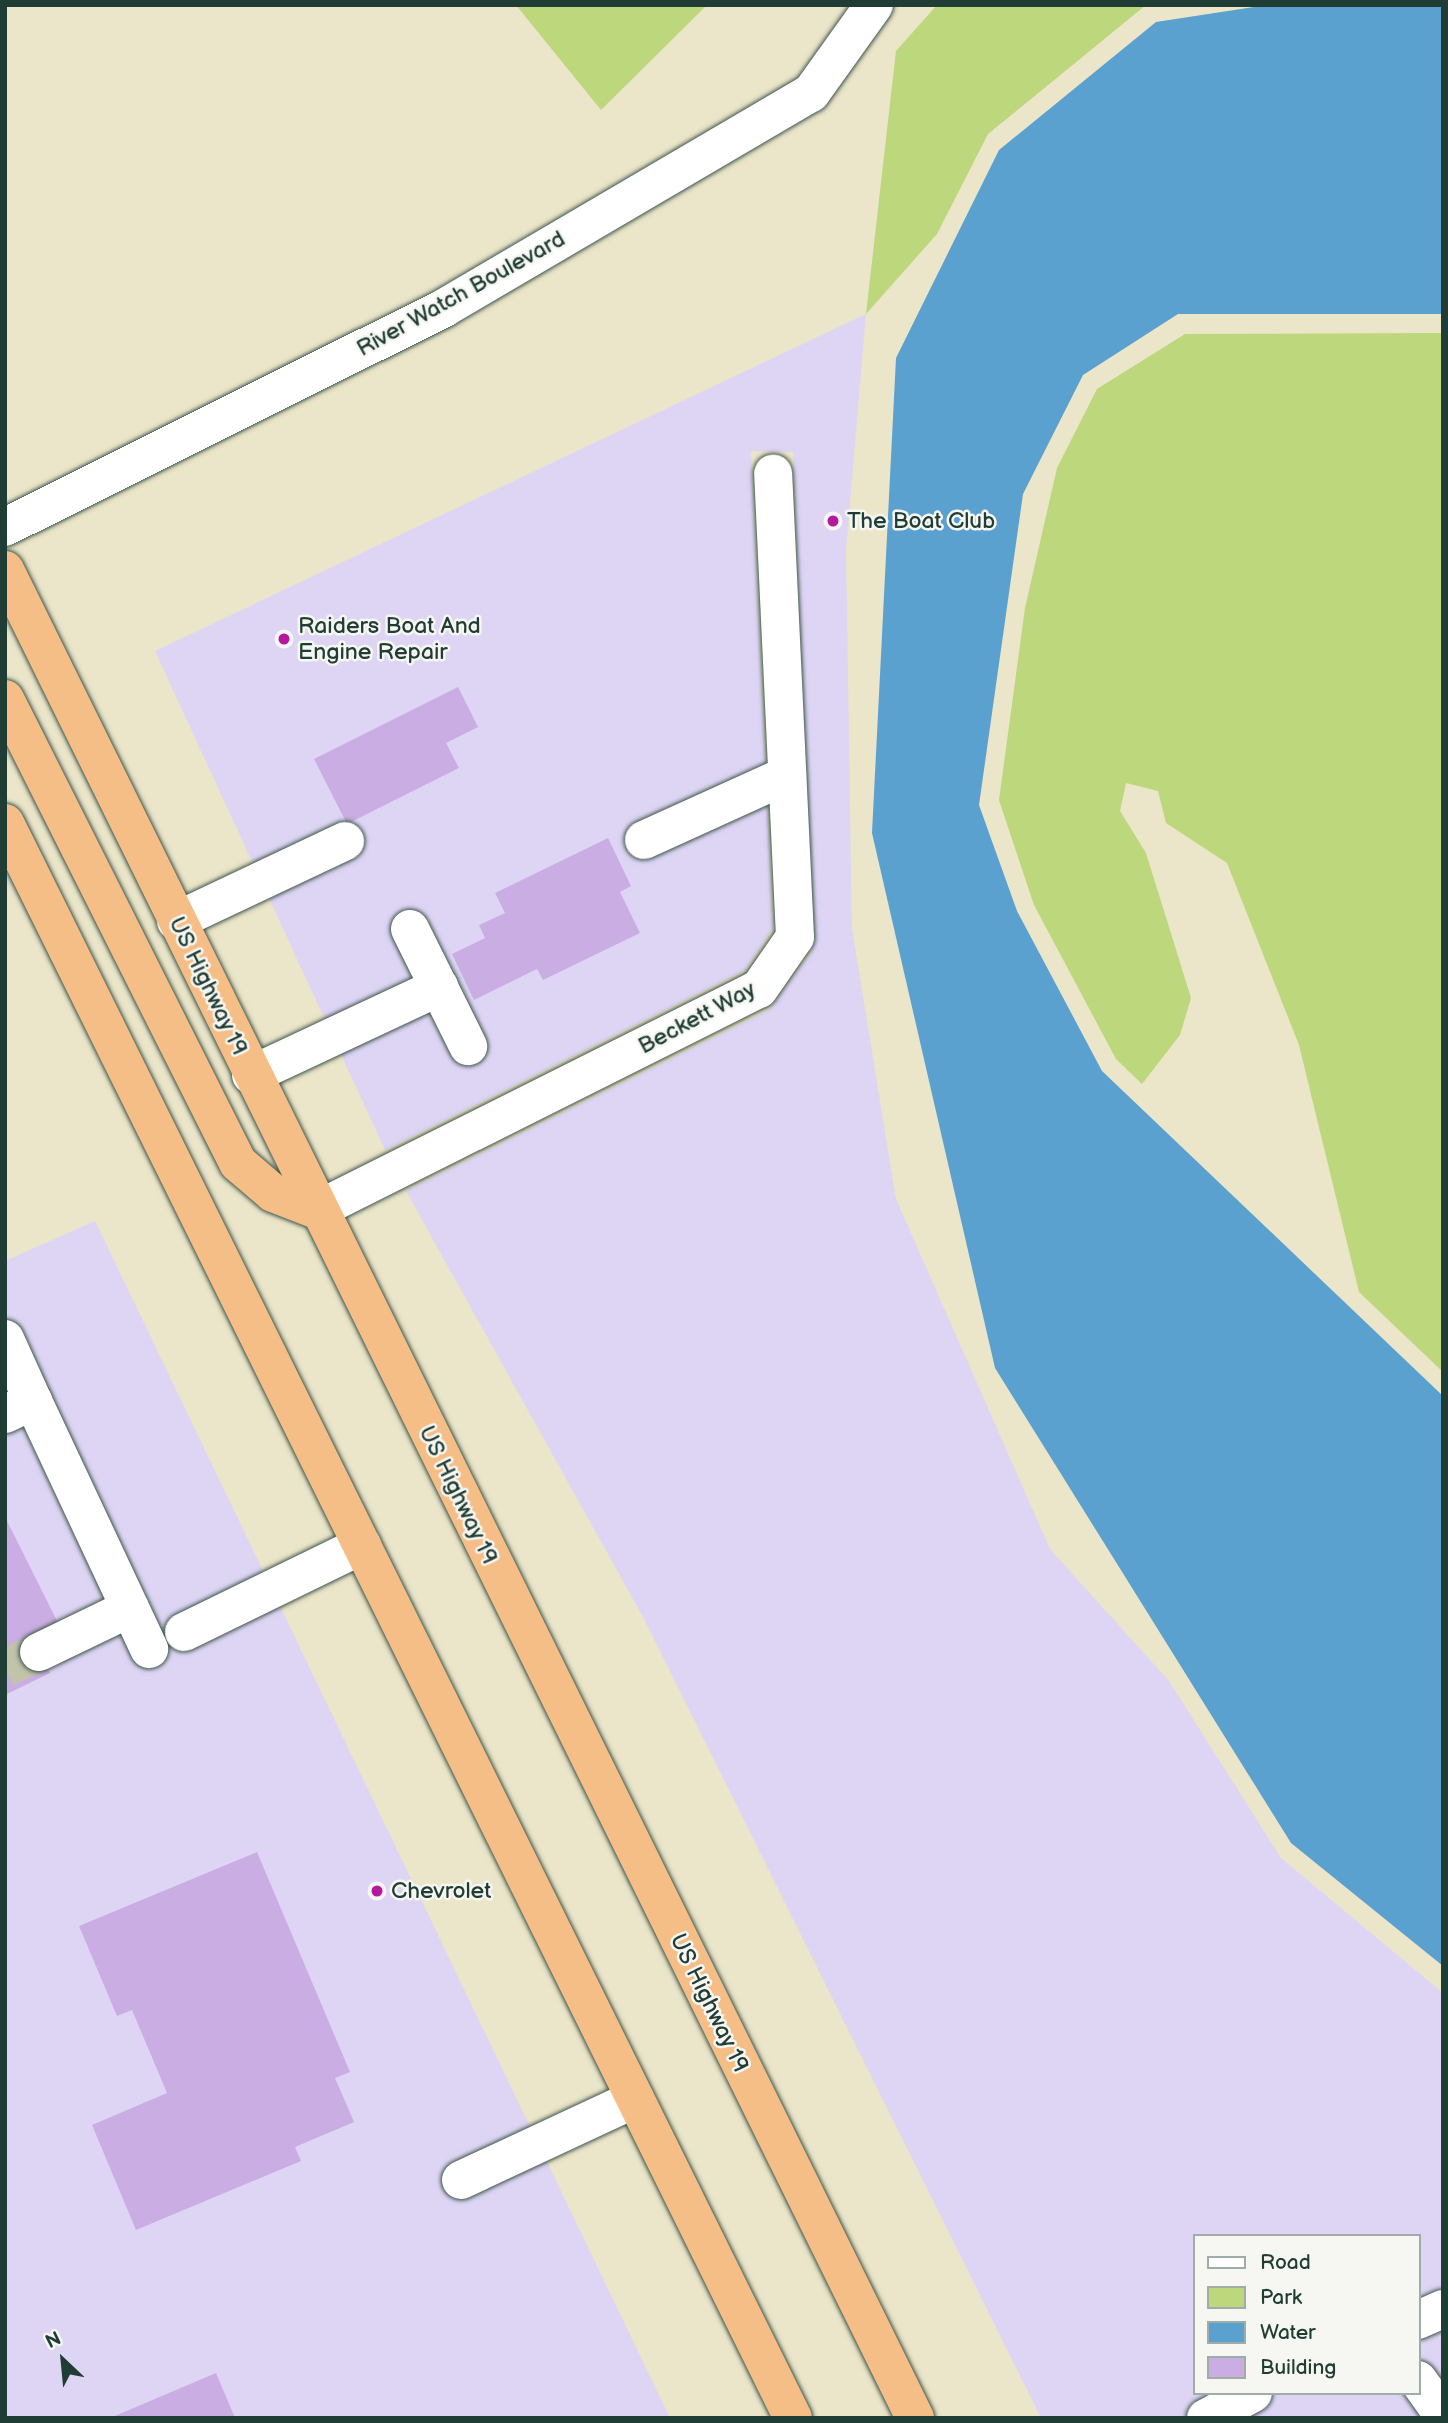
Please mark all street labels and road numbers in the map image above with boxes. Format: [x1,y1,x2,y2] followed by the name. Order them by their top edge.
[352,225,570,363] street label: River Watch Boulevard
[162,912,254,1060] street label: US Highway 19
[633,975,761,1061] street label: Beckett Way
[412,1421,504,1569] street label: US Highway 19
[663,1929,755,2077] street label: US Highway 19

